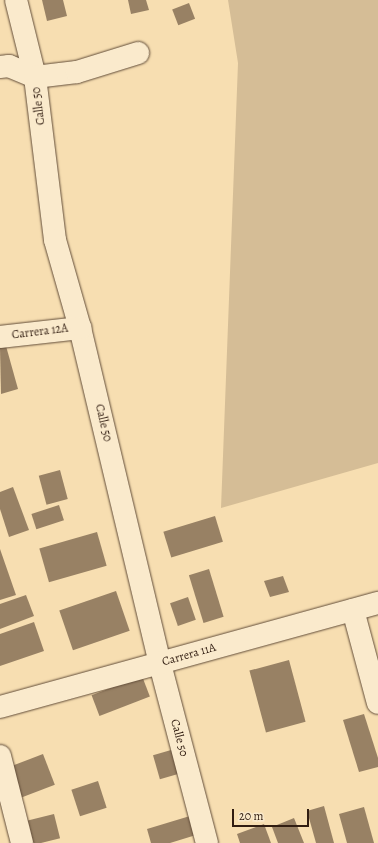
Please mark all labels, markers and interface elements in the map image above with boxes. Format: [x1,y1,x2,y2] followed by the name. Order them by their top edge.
[30,86,48,126] street label: Calle 50
[11,321,69,343] street label: Carrera 12A
[92,403,114,443] street label: Calle 50
[160,640,218,670] street label: Carrera 11A
[167,718,191,758] street label: Calle 50
[234,801,311,827] scale bar
[239,808,263,824] text: 20 m

